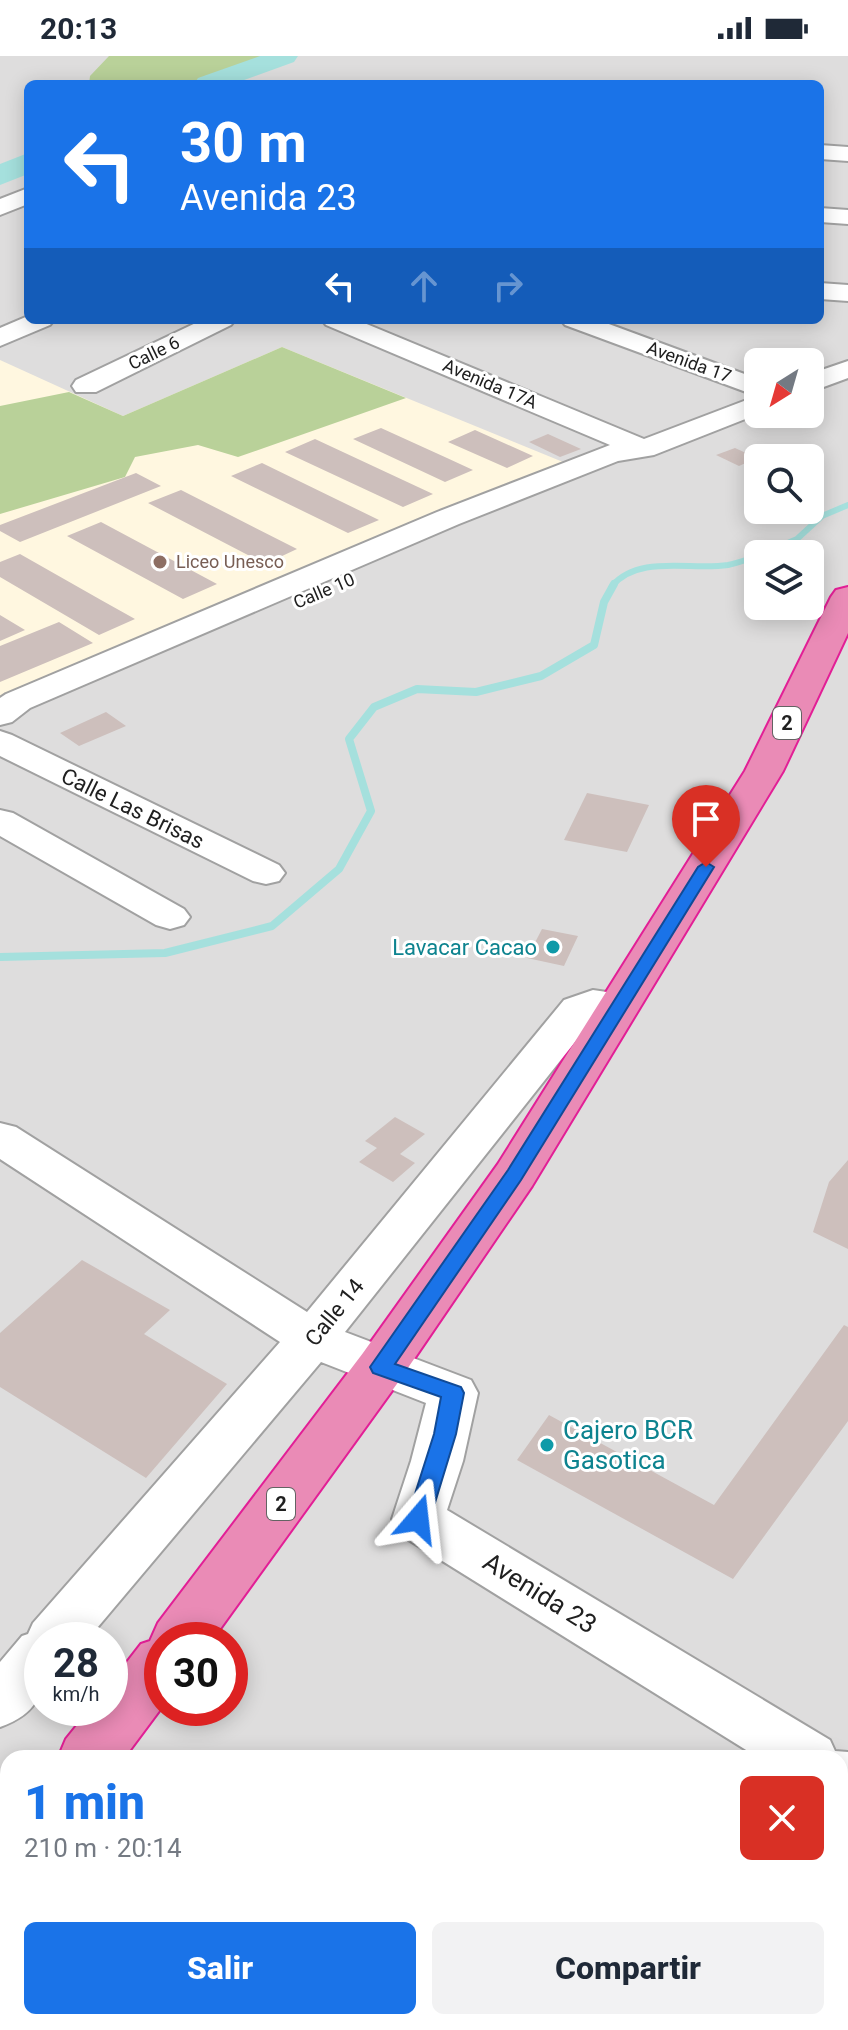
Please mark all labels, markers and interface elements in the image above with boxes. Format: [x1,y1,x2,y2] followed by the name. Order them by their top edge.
[40,11,117,46] text: 20:13
[180,110,307,176] text: 30 m
[48,112,152,216] icon: left
[180,177,357,219] text: Avenida 23
[318,264,362,308] icon: left
[402,264,446,308] icon: ahead
[486,264,530,308] icon: right
[125,331,183,374] street label: Calle 6
[644,337,734,387] street label: Avenida 17
[744,348,824,428] north arrow
[744,348,824,620] map controls
[440,354,541,413] street label: Avenida 17A
[744,444,824,524] button: search
[744,540,824,620] button: layers
[176,551,284,572] place label: Liceo Unesco
[151,553,169,571] marker: Liceo Unesco
[290,568,358,613] street label: Calle 10
[773,707,801,739] road number: 2
[57,763,208,854] street label: Calle Las Brisas
[672,785,740,867] pin
[684,797,728,841] icon: arrive
[392,935,537,960] place label: Lavacar Cacao
[544,938,562,956] marker: Lavacar Cacao
[300,1274,369,1351] street label: Calle 14
[563,1415,693,1475] place label: Cajero BCR Gasotica
[538,1436,556,1454] marker: Cajero BCR Gasotica
[376,1477,460,1561] position arrow
[267,1488,295,1520] road number: 2
[478,1546,602,1640] street label: Avenida 23
[144,1622,248,1726] speed limit sign: 30
[53,1640,99,1687] text: 28
[53,1682,99,1706] text: km/h
[24,1774,145,1831] text: 1 min
[740,1776,824,1860] button: close
[24,1833,182,1863] text: 210 m · 20:14
[24,1922,416,2014] button: Salir
[432,1922,824,2014] button: Compartir

